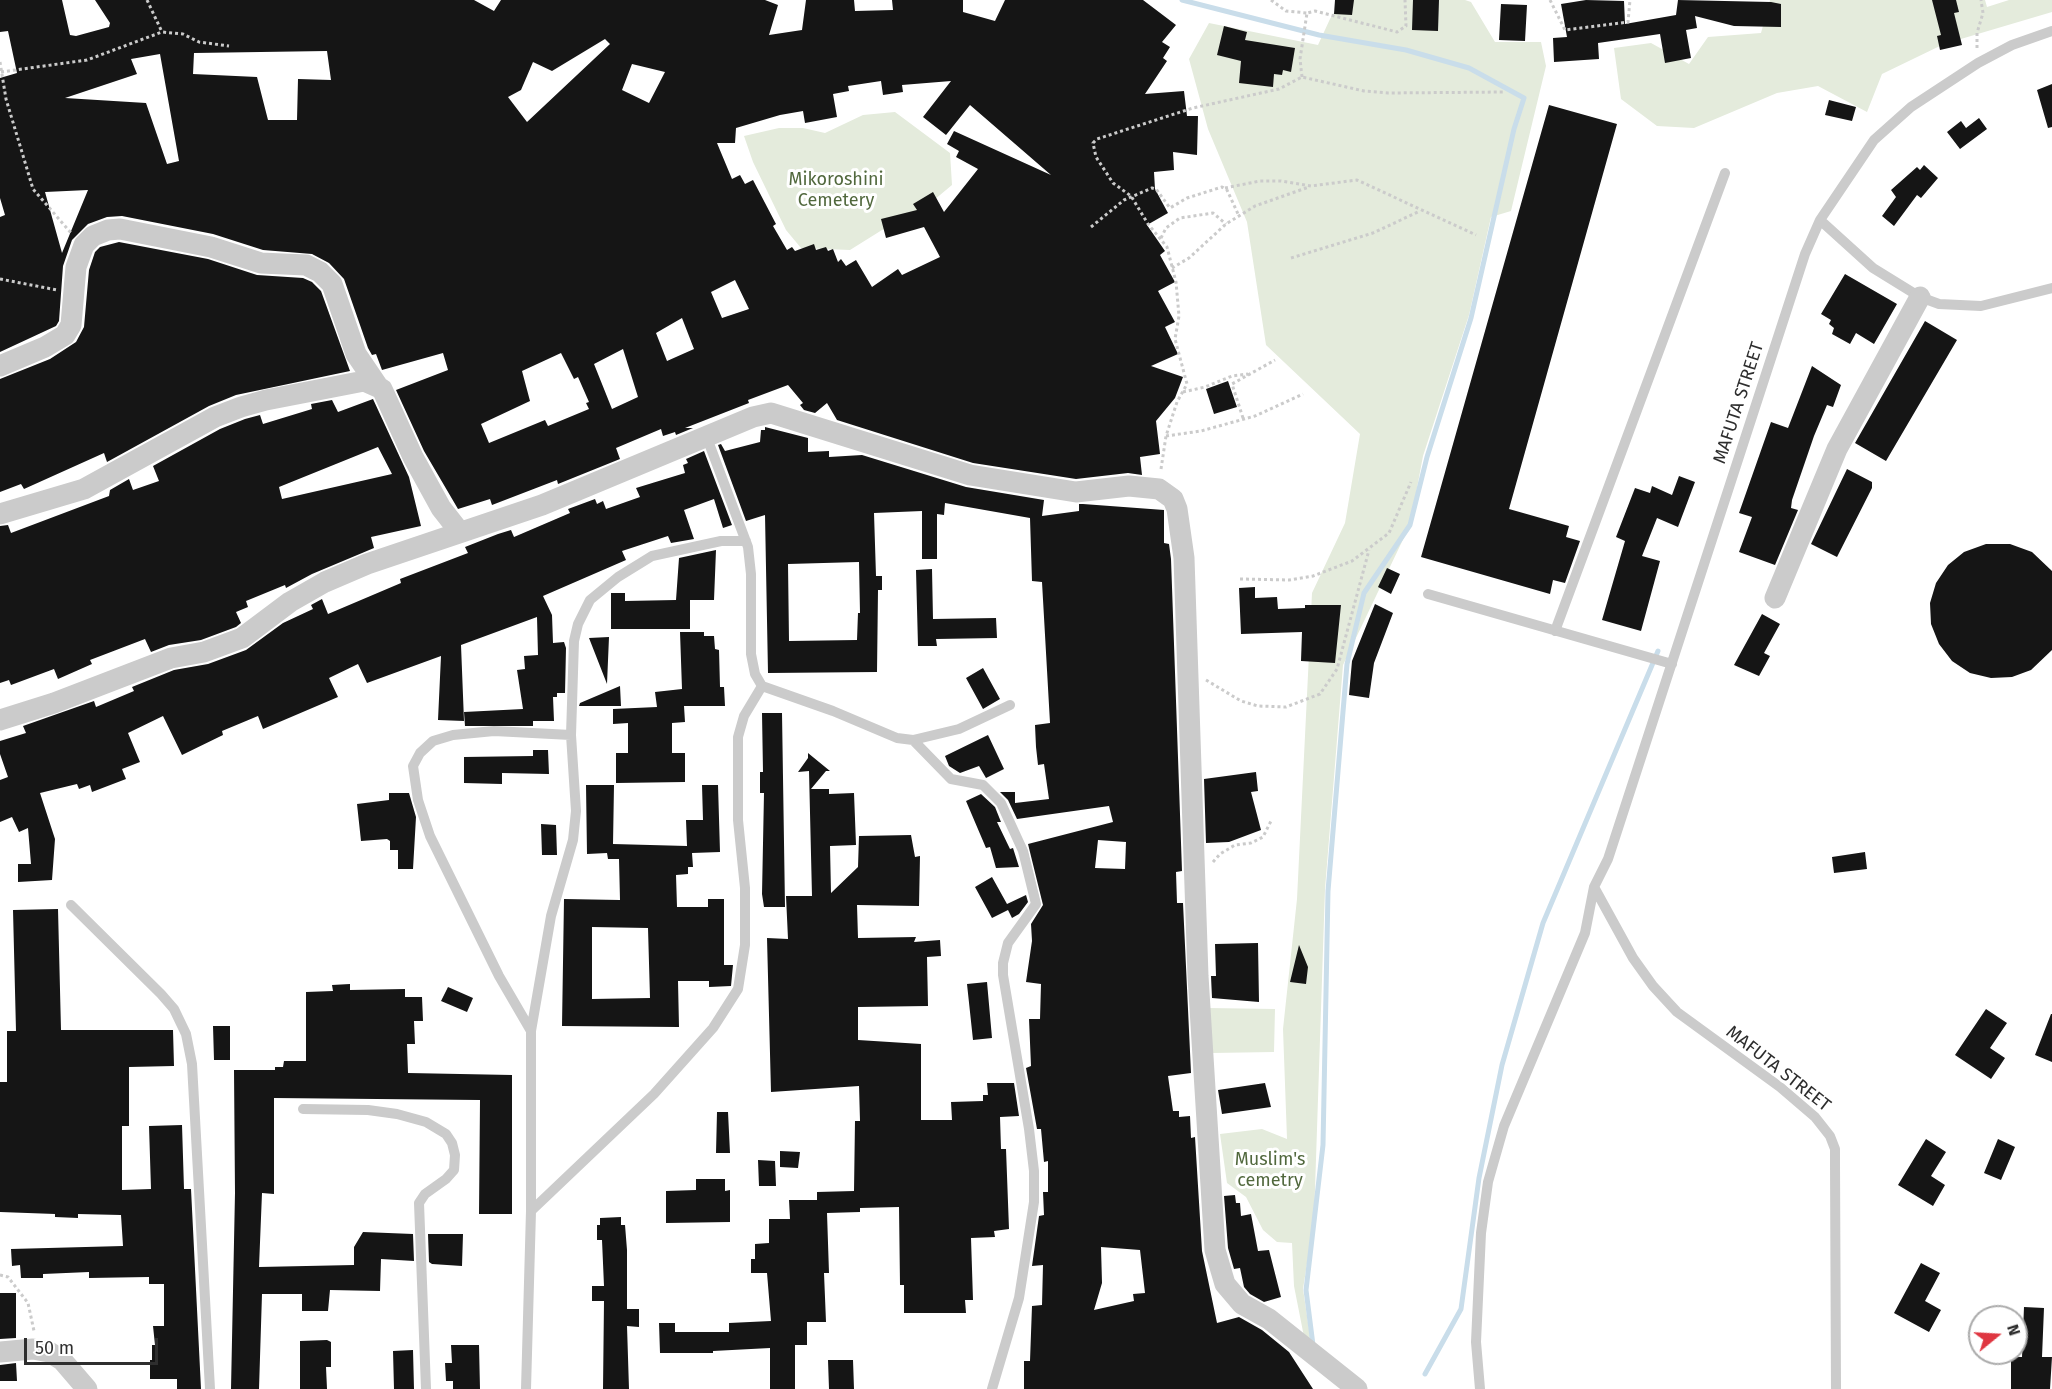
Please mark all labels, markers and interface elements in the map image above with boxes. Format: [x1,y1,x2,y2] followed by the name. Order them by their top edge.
[788,169,884,212] park label: Mikoroshini Cemetery
[1709,339,1769,467] street label: MAFUTA STREET
[1721,1021,1835,1117] street label: MAFUTA STREET
[1235,1149,1305,1192] park label: Muslim's cemetry
[1968,1305,2028,1365] north arrow
[2003,1322,2024,1338] text: N
[27,1326,160,1364] scale bar
[35,1337,74,1359] text: 50 m

